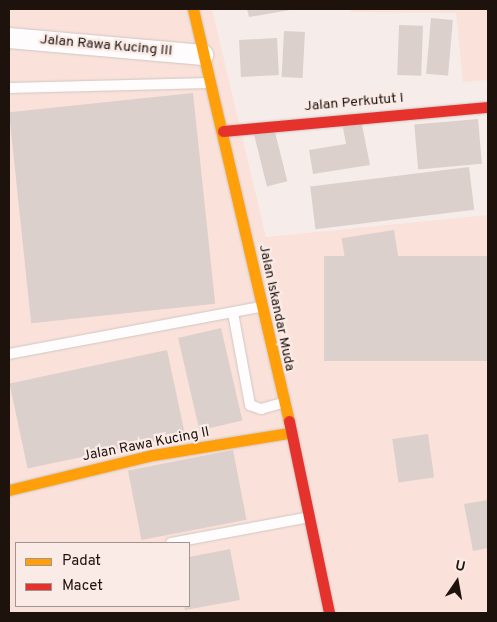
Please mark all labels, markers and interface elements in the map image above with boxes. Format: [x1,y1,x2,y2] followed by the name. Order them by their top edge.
[39,32,173,60] street label: Jalan Rawa Kucing III
[304,90,404,116] street label: Jalan Perkutut I
[254,243,298,373] street label: Jalan Iskandar Muda
[81,424,211,466] street label: Jalan Rawa Kucing II
[15,542,190,607] legend
[62,552,101,571] text: Padat
[432,557,482,607] north arrow
[454,557,467,576] text: U
[62,577,103,596] text: Macet

